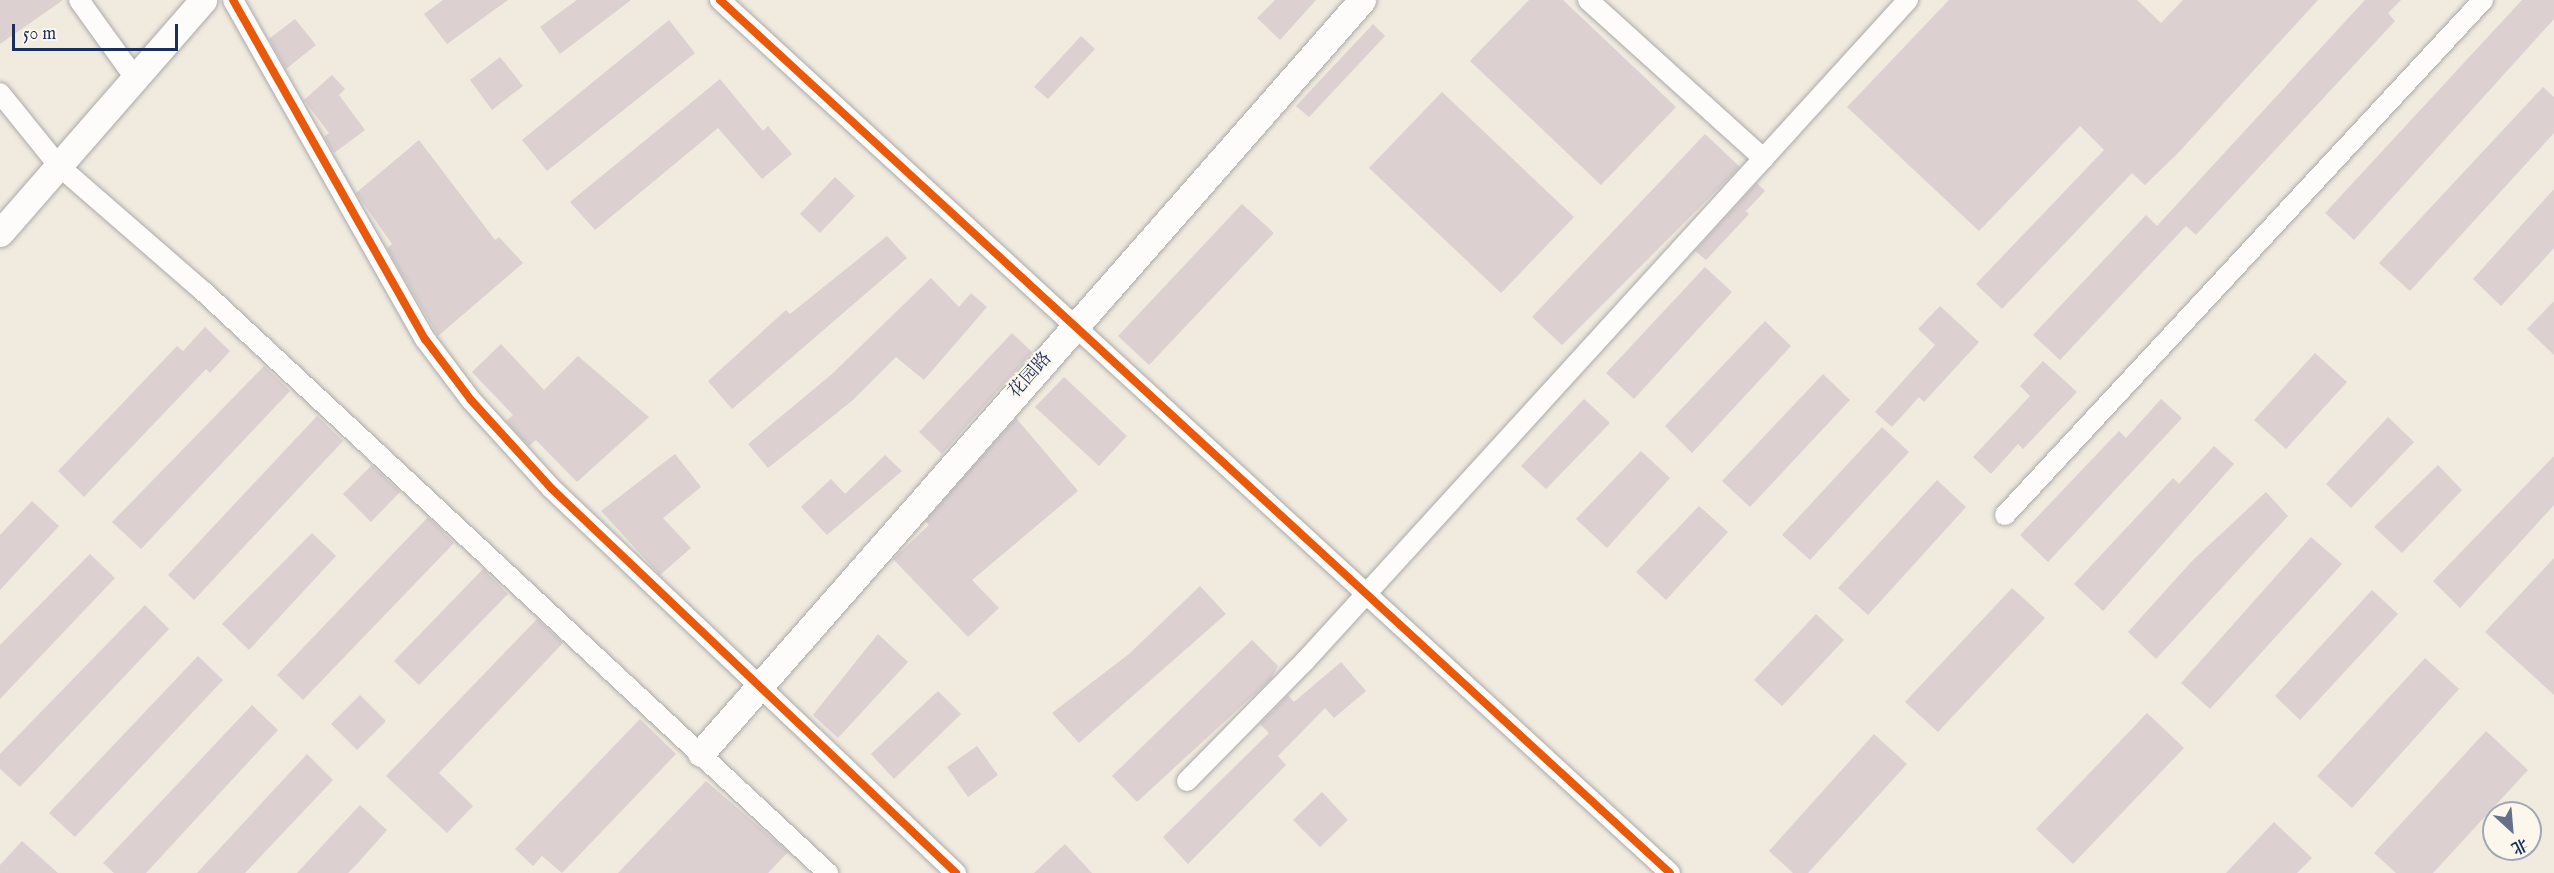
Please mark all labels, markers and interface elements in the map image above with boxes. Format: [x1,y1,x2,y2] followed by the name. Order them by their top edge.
[15,12,182,50] scale bar
[23,23,56,46] text: 50 m
[1005,349,1057,403] street label: 花园路
[2482,801,2542,861] north arrow
[2507,833,2531,858] text: 北

